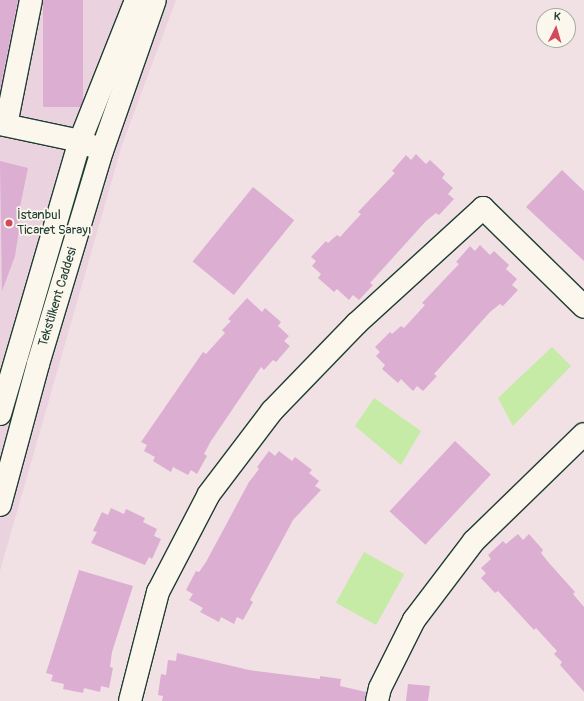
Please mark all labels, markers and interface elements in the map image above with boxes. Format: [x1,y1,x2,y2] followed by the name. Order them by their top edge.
[536,8,576,48] north arrow
[553,10,561,23] text: K
[17,208,91,239] place label: İstanbul Ticaret Sarayı
[4,218,14,228] marker: İstanbul Ticaret Sarayı
[35,245,81,349] street label: Tekstilkent Caddesi

